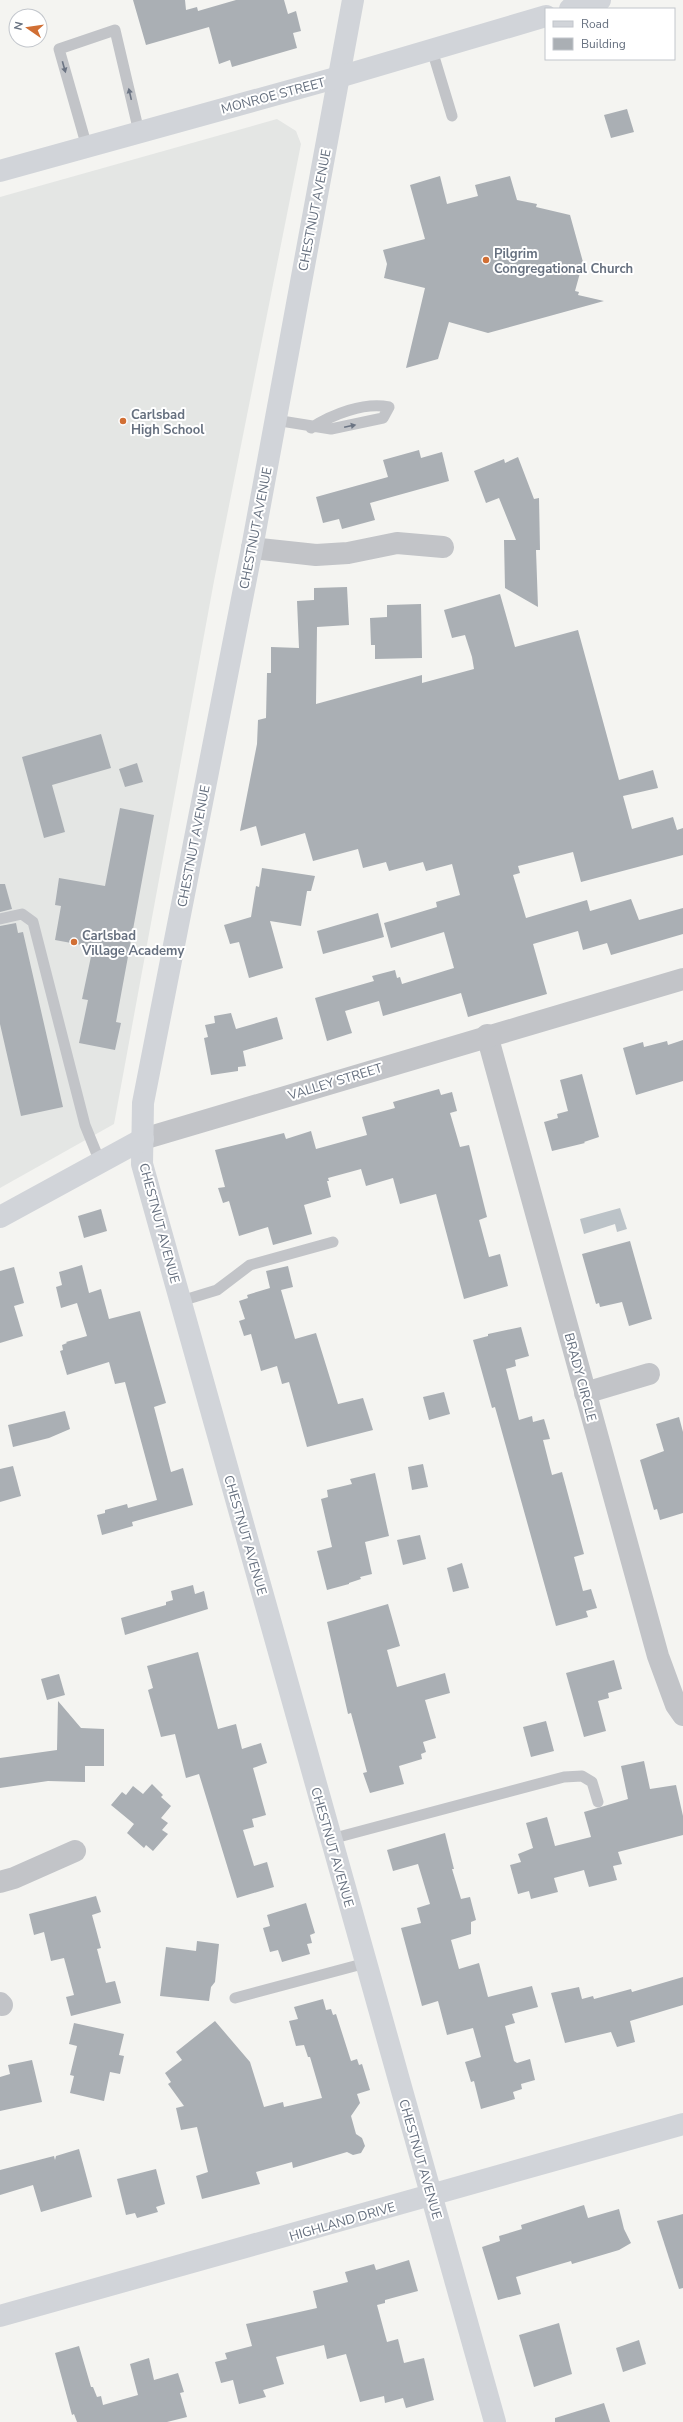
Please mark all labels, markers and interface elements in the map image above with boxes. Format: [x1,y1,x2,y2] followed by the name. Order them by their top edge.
[8,8,48,48] north arrow
[545,8,675,60] legend
[581,16,609,32] text: Road
[11,20,27,32] text: N
[581,36,626,52] text: Building
[61,61,67,73] one-way arrow
[219,73,328,119] street label: MONROE STREET
[127,88,133,100] one-way arrow
[294,148,336,273] street label: CHESTNUT AVENUE
[494,245,633,278] place label: Pilgrim Congregational Church
[481,255,491,265] marker: Pilgrim Congregational Church
[131,406,205,439] place label: Carlsbad High School
[118,416,128,426] marker: Carlsbad High School
[344,422,356,428] one-way arrow
[235,466,277,591] street label: CHESTNUT AVENUE
[173,784,215,909] street label: CHESTNUT AVENUE
[81,927,184,960] place label: Carlsbad Village Academy
[69,937,79,947] marker: Carlsbad Village Academy
[285,1059,385,1105] street label: VALLEY STREET
[134,1161,184,1285] street label: CHESTNUT AVENUE
[560,1331,601,1424] street label: BRADY CIRCLE
[219,1473,271,1597] street label: CHESTNUT AVENUE
[306,1785,358,1909] street label: CHESTNUT AVENUE
[394,2097,446,2221] street label: CHESTNUT AVENUE
[287,2198,397,2246] street label: HIGHLAND DRIVE

